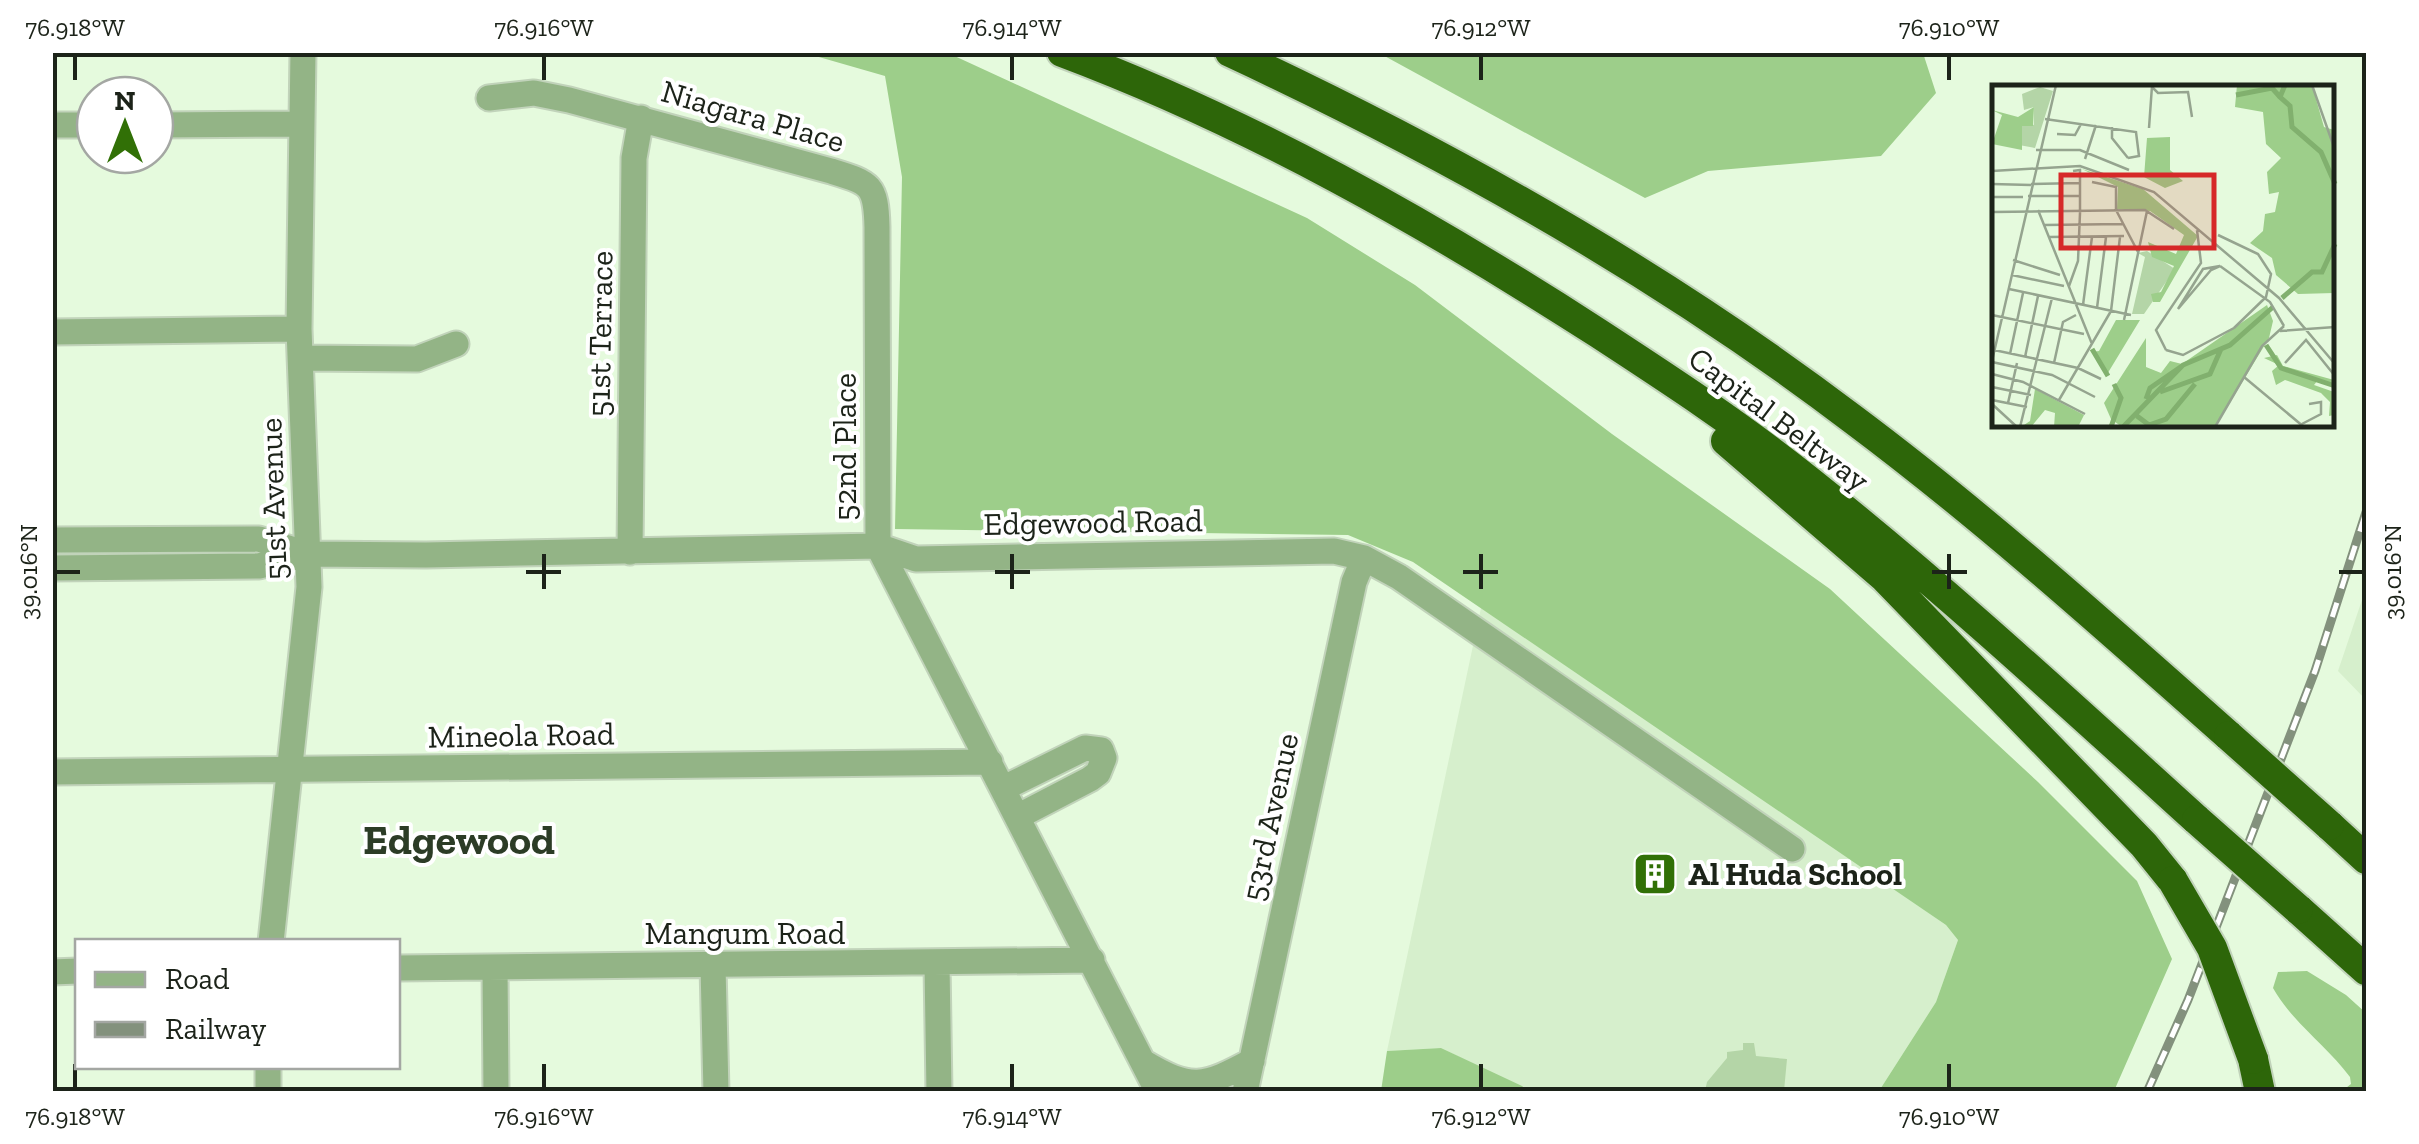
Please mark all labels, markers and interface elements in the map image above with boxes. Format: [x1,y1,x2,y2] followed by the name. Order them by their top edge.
[25,12,125,42] text: 76.918°W
[494,12,594,42] text: 76.916°W
[962,12,1062,42] text: 76.914°W
[1431,12,1531,42] text: 76.912°W
[1899,12,2000,42] text: 76.910°W
[657,72,849,160] street label: Niagara Place
[75,75,175,175] north arrow
[114,84,136,117] text: N
[1992,85,2334,428] inset map
[580,251,620,417] street label: 51st Terrace
[1681,339,1877,500] street label: Capital Beltway
[826,373,864,521] street label: 52nd Place
[251,417,295,581] street label: 51st Avenue
[983,501,1203,543] street label: Edgewood Road
[13,524,43,620] text: 39.016°N
[2377,524,2407,620] text: 39.016°N
[427,714,615,756] street label: Mineola Road
[1234,730,1306,904] street label: 53rd Avenue
[363,814,555,865] district label: Edgewood
[1632,851,1678,897] building icon: Al Huda School
[1688,855,1902,893] place label: Al Huda School
[645,914,846,952] street label: Mangum Road
[75,939,400,1069] legend
[165,961,230,997] text: Road
[165,1011,267,1047] text: Railway
[25,1101,125,1131] text: 76.918°W
[494,1101,594,1131] text: 76.916°W
[962,1101,1062,1131] text: 76.914°W
[1431,1101,1531,1131] text: 76.912°W
[1899,1101,2000,1131] text: 76.910°W

